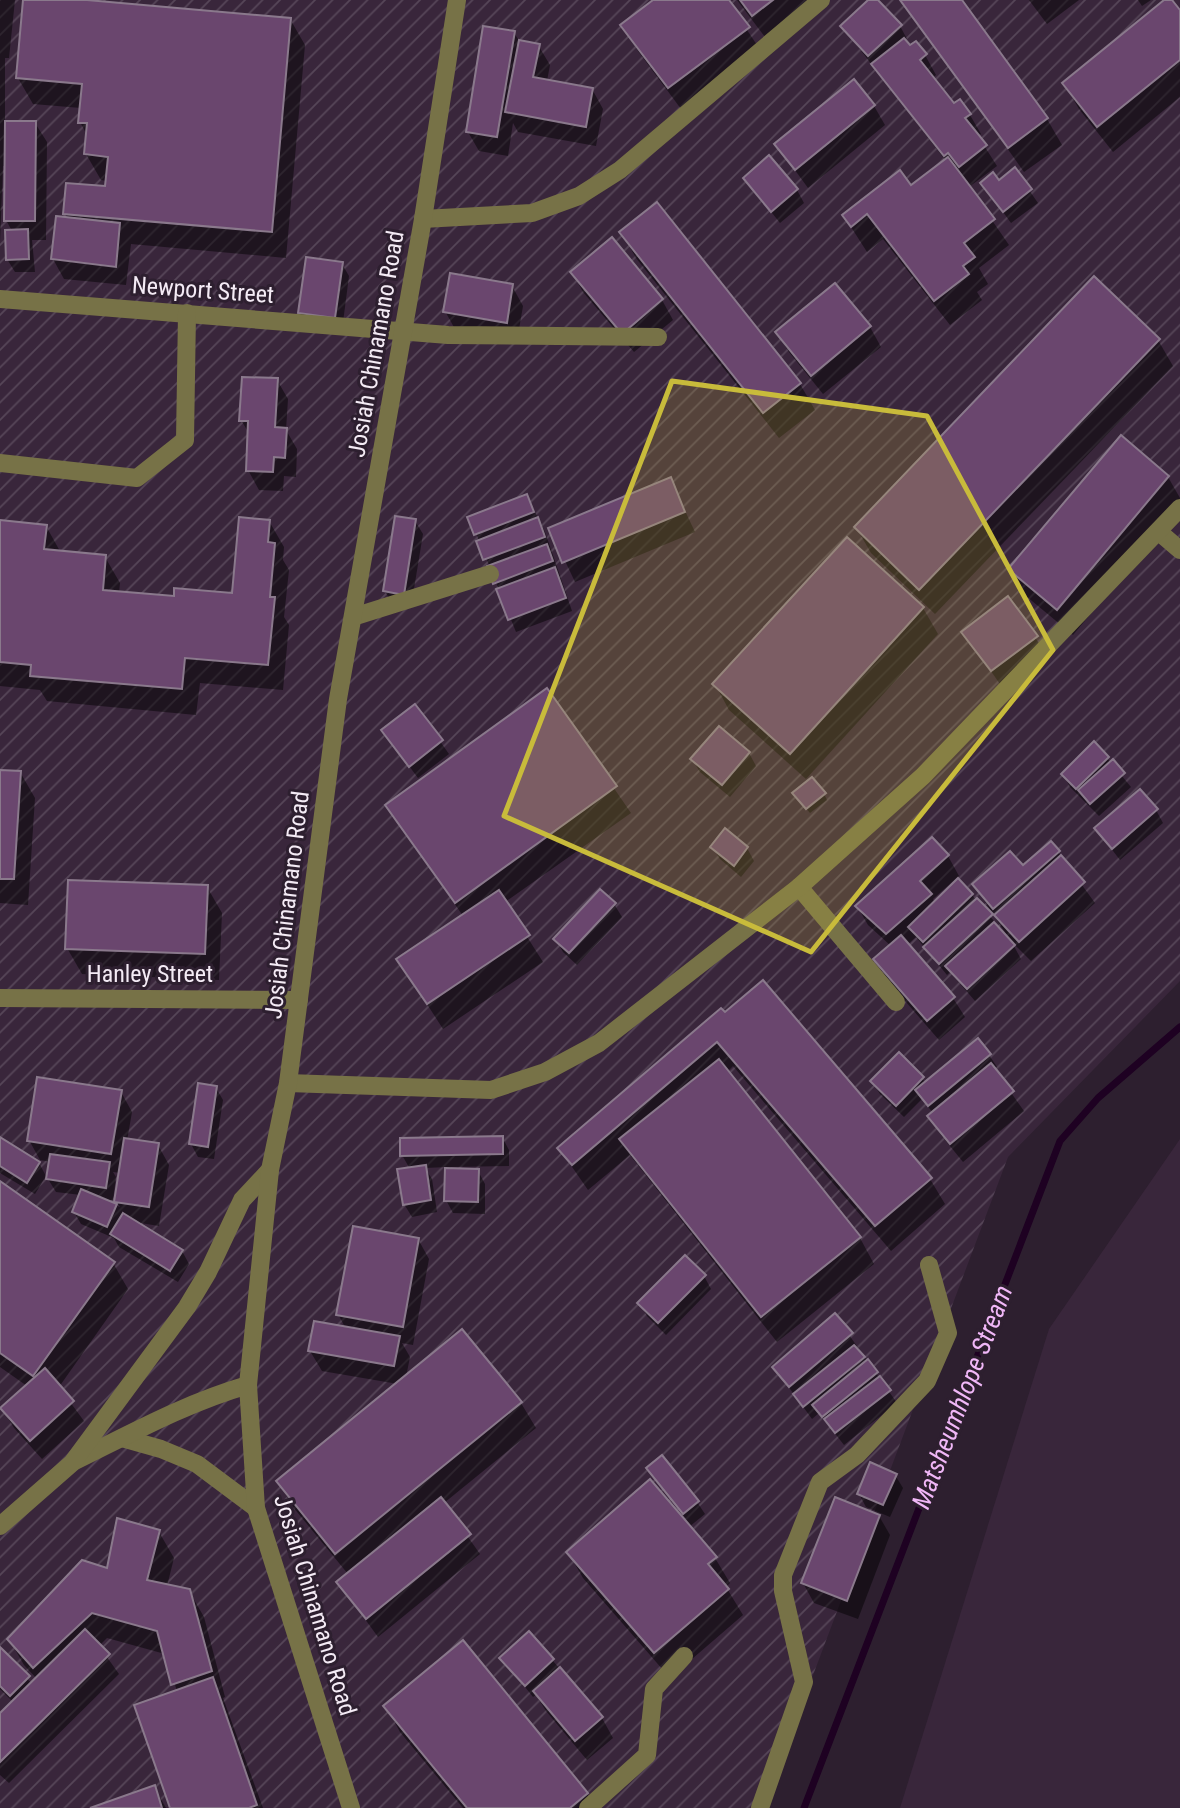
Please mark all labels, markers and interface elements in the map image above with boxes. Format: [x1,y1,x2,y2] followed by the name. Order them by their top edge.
[342,229,410,459] street label: Josiah Chinamano Road
[131,271,275,309] street label: Newport Street
[259,789,315,1021] street label: Josiah Chinamano Road
[87,960,213,988] street label: Hanley Street
[906,1281,1018,1513] water label: Matsheumhlope Stream
[268,1491,362,1719] street label: Josiah Chinamano Road

